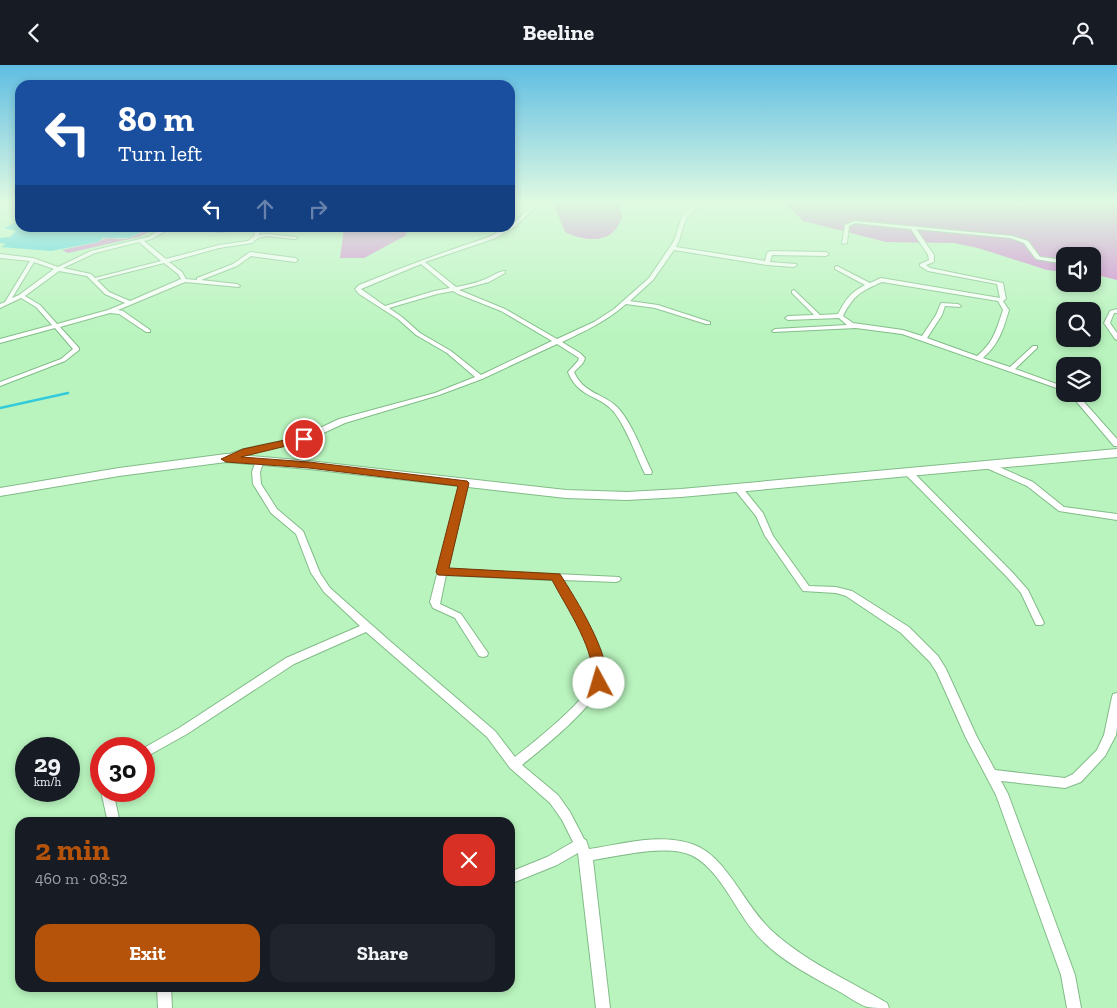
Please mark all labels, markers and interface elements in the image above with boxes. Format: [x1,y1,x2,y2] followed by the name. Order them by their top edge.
[20,19,48,47] icon: back
[523,19,594,46] text: Beeline
[1069,19,1097,47] icon: person
[118,98,194,140] text: 80 m
[35,100,100,165] icon: left
[118,140,202,167] text: Turn left
[198,195,226,223] icon: left
[251,195,279,223] icon: ahead
[304,195,332,223] icon: right
[1056,247,1101,402] map controls
[1056,247,1101,292] button: sound
[1056,302,1101,347] button: search
[1056,357,1101,402] button: layers
[283,418,325,460] pin
[290,425,318,453] icon: arrive
[572,656,624,708] position arrow
[90,737,155,802] speed limit sign: 30
[34,748,61,778] text: 29
[34,775,61,789] text: km/h
[35,832,110,868] text: 2 min
[443,834,495,886] button: close
[35,869,127,888] text: 460 m · 08:52
[35,924,260,982] button: Exit
[270,924,495,982] button: Share

